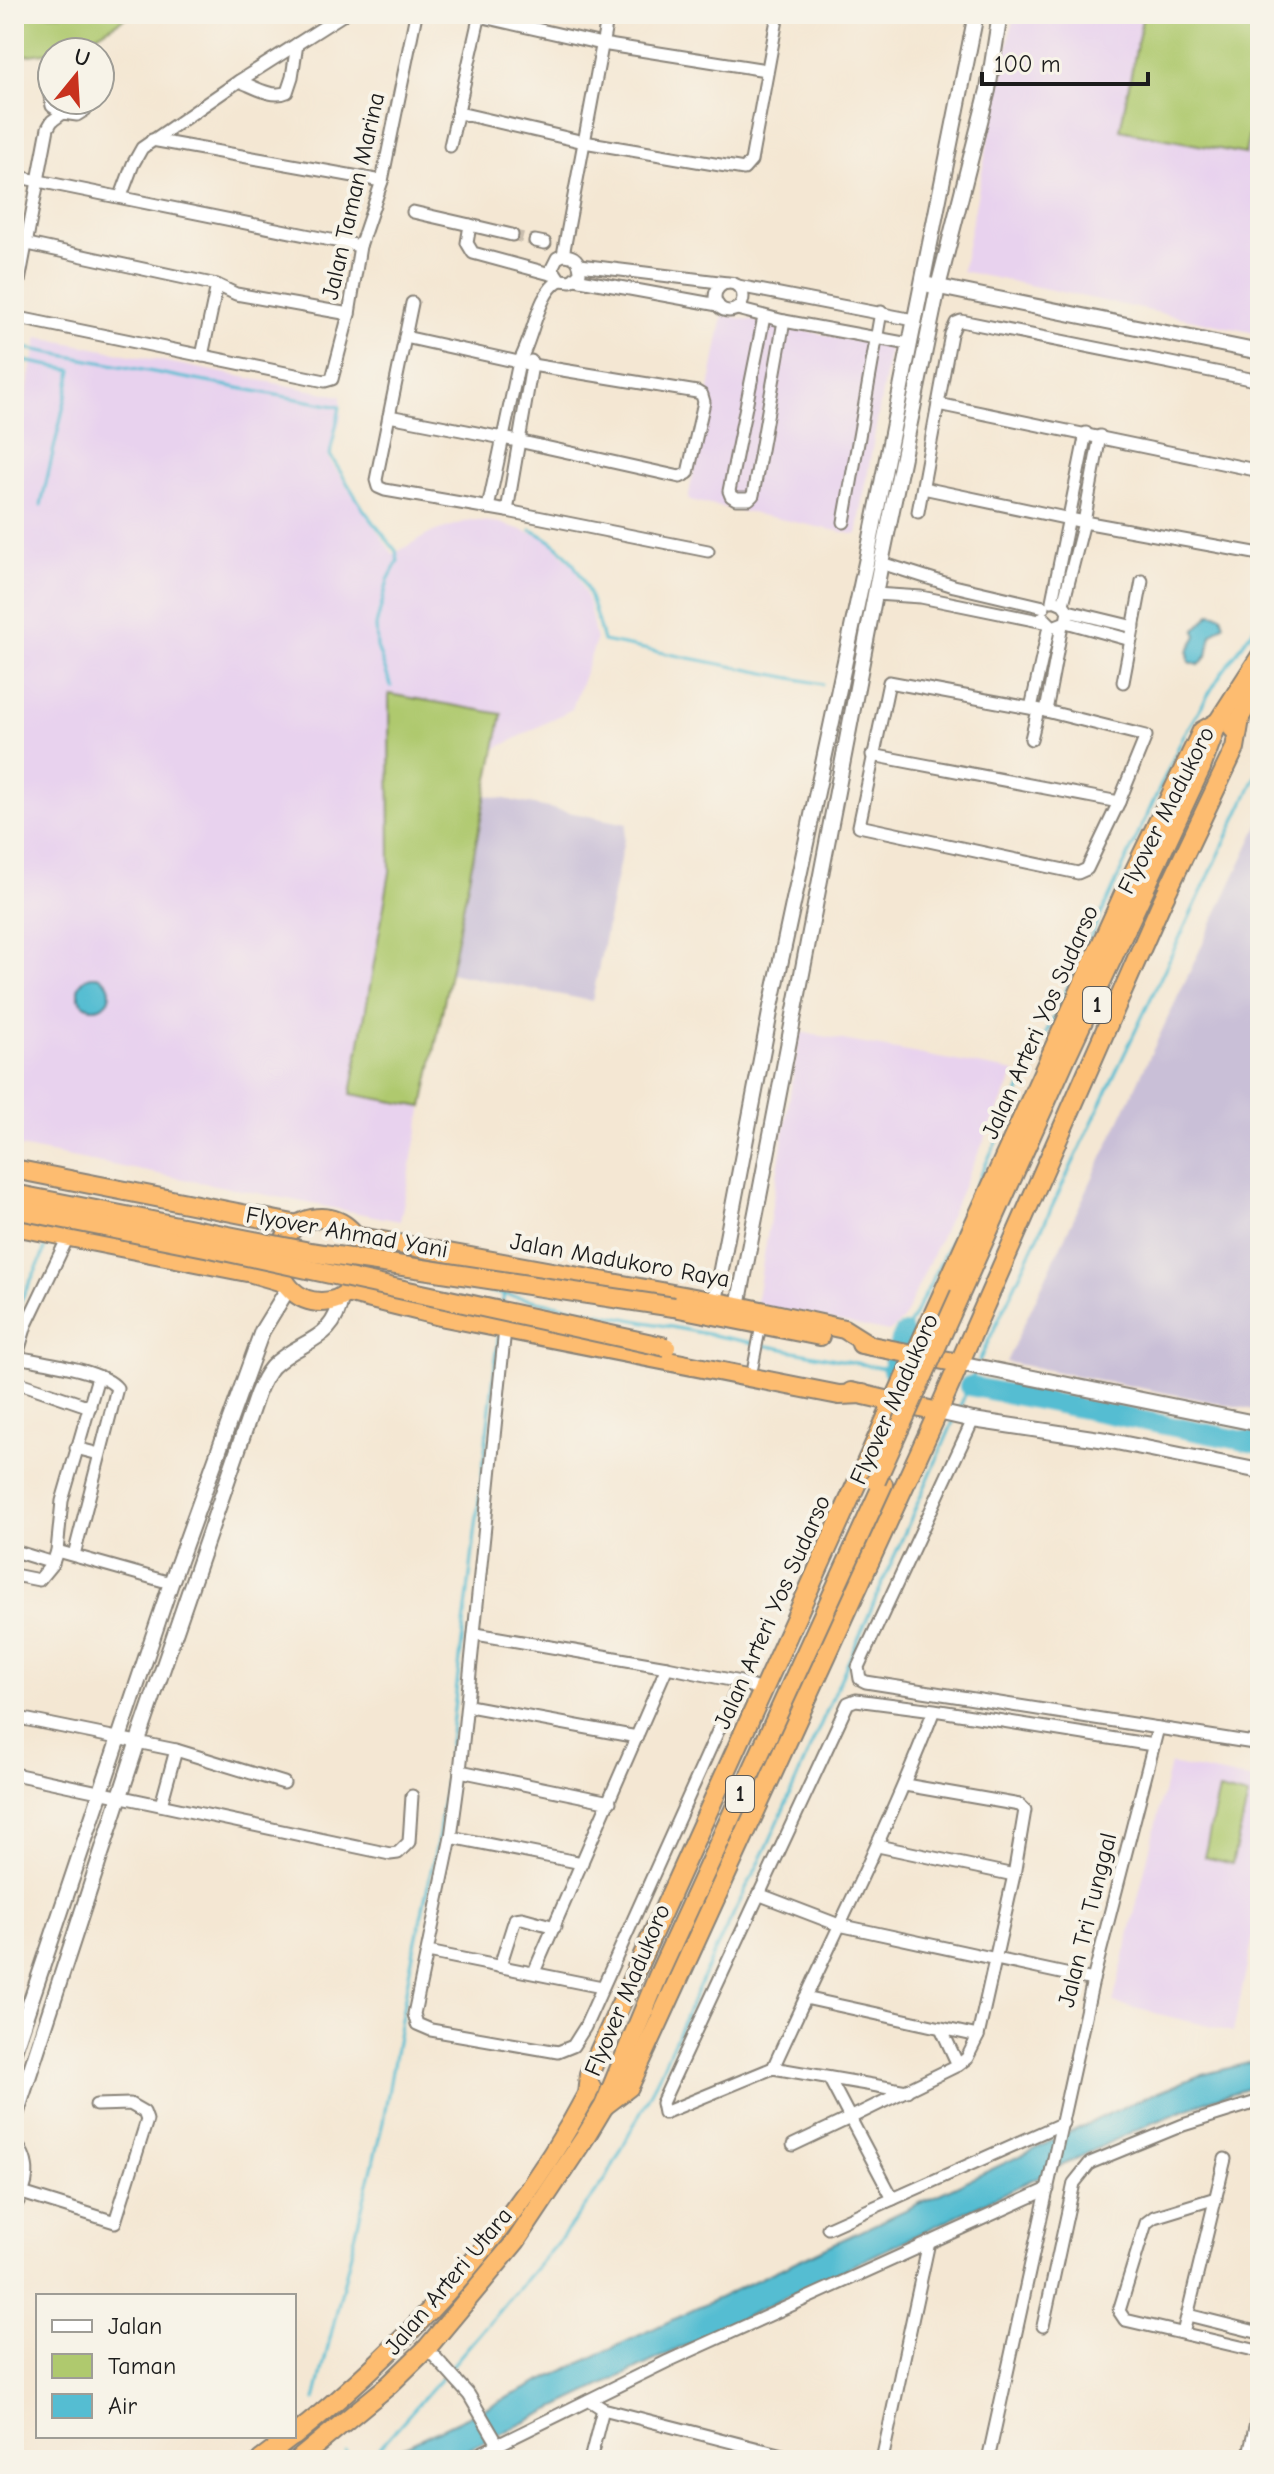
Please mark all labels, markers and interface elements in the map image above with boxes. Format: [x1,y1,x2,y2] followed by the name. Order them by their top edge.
[36,36,116,116] north arrow
[982,36,1148,86] scale bar
[71,43,93,73] text: U
[994,50,1061,78] text: 100 m
[316,90,390,302] street label: Jalan Taman Marina
[1112,722,1220,898] street label: Flyover Madukoro
[976,901,1104,1143] street label: Jalan Arteri Yos Sudarso
[1083,987,1111,1023] road number: 1
[244,1200,450,1264] street label: Flyover Ahmad Yani
[508,1227,732,1293] street label: Jalan Madukoro Raya
[844,1309,944,1489] street label: Flyover Madukoro
[708,1491,836,1733] street label: Jalan Arteri Yos Sudarso
[726,1776,754,1812] road number: 1
[1052,1830,1122,2010] street label: Jalan Tri Tunggal
[578,1900,676,2080] street label: Flyover Madukoro
[378,2202,518,2360] street label: Jalan Arteri Utara
[36,2294,296,2438] legend
[108,2312,162,2340] text: Jalan
[108,2352,176,2380] text: Taman
[108,2392,137,2420] text: Air

